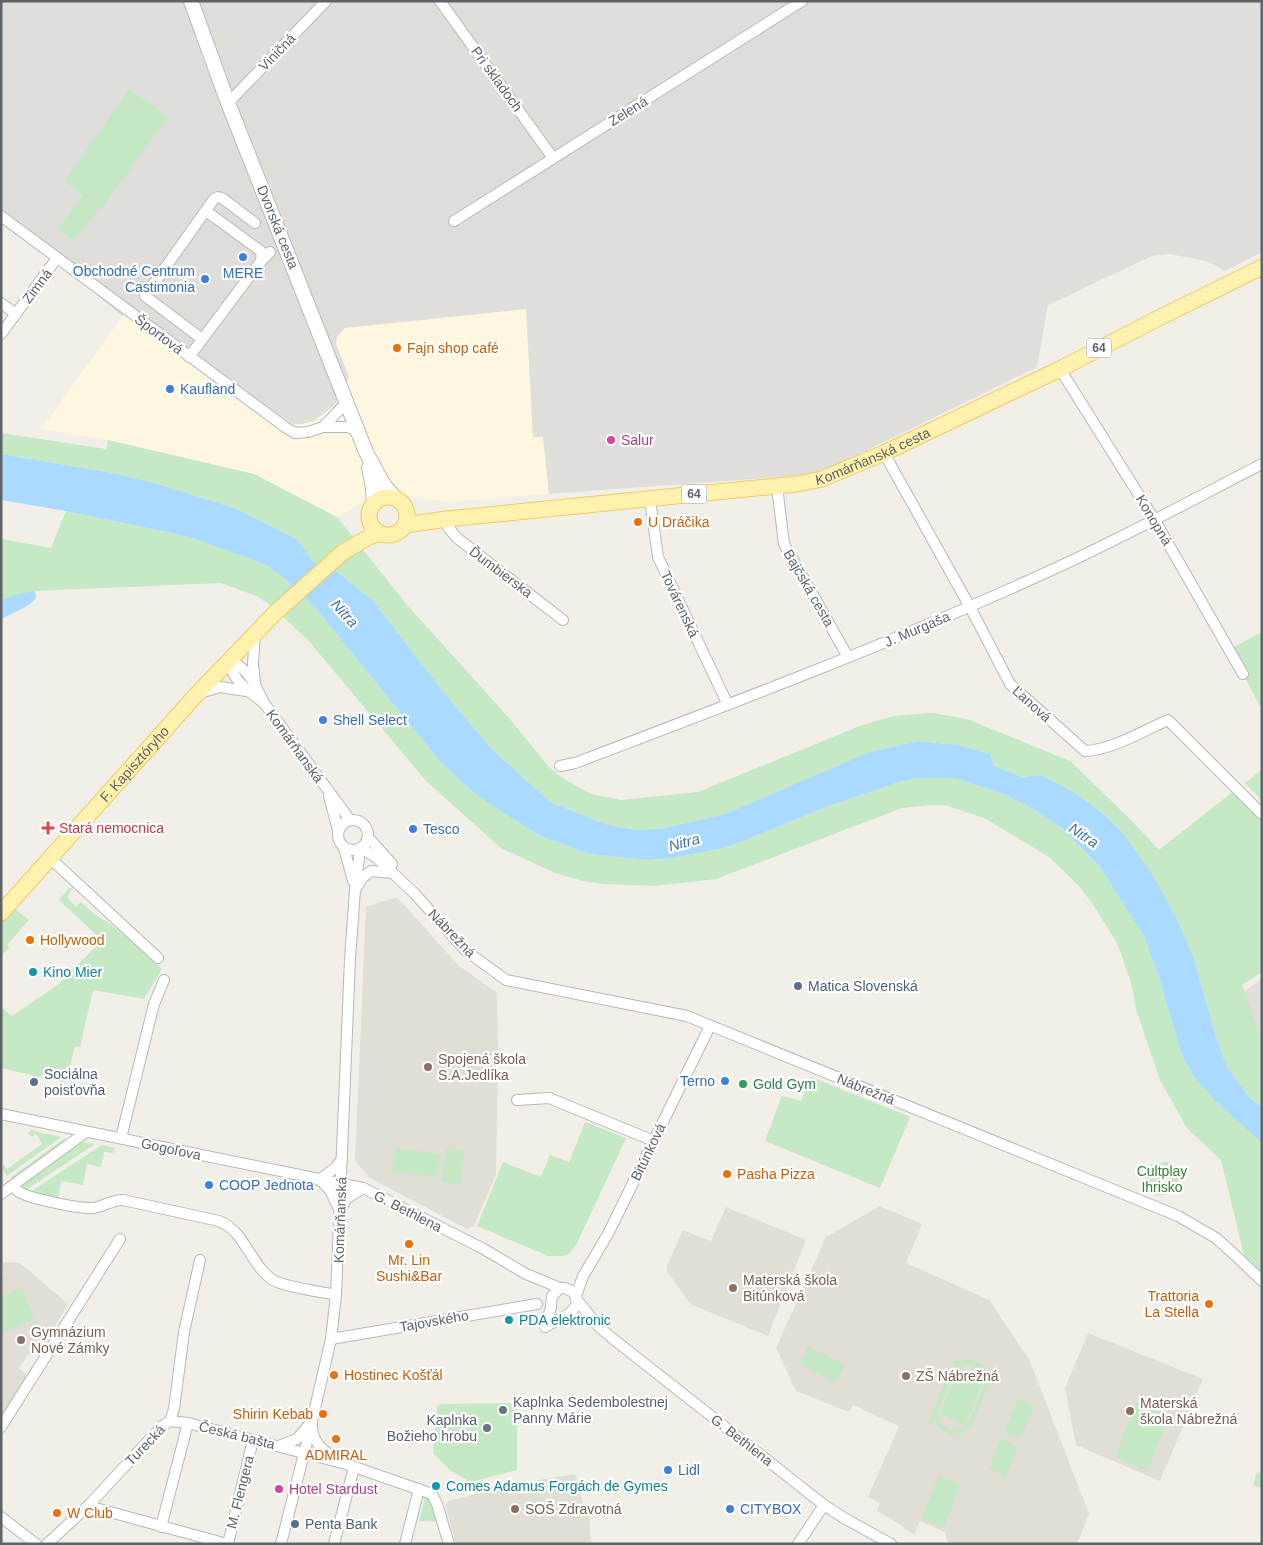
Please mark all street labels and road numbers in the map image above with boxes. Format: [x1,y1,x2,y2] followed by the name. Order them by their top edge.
[255,30,299,74] street label: Viničná
[468,43,526,115] street label: Pri skladoch
[606,93,651,129] street label: Zelená
[254,183,302,271] street label: Dvorská cesta
[19,265,55,306] street label: Zimná
[132,311,186,357] street label: Športová
[1086,338,1112,358] road number: 64
[814,424,933,488] street label: Komárňanská cesta
[682,484,706,504] road number: 64
[1133,492,1175,548] street label: Konopná
[466,543,536,601] street label: Ďumbierska
[780,547,838,630] street label: Bajčská cesta
[658,568,702,640] street label: Továrenská
[882,608,952,650] street label: J. Murgaša
[1010,683,1055,725] street label: Ľanová
[263,706,327,786] street label: Komárňanská
[96,723,172,805] street label: F. Kapisztóryho
[425,906,479,961] street label: Nábrežná
[835,1070,897,1108] street label: Nábrežná
[627,1121,669,1183] street label: Bitúnková
[140,1135,203,1163] street label: Gogoľova
[330,1176,350,1263] street label: Komárňanská
[371,1187,445,1235] street label: G. Bethlena
[398,1307,470,1335] street label: Tajovského
[708,1411,776,1469] street label: G. Bethlena
[197,1418,277,1452] street label: Česká bašta
[122,1421,168,1469] street label: Turecká
[223,1454,257,1530] street label: M. Flengera

